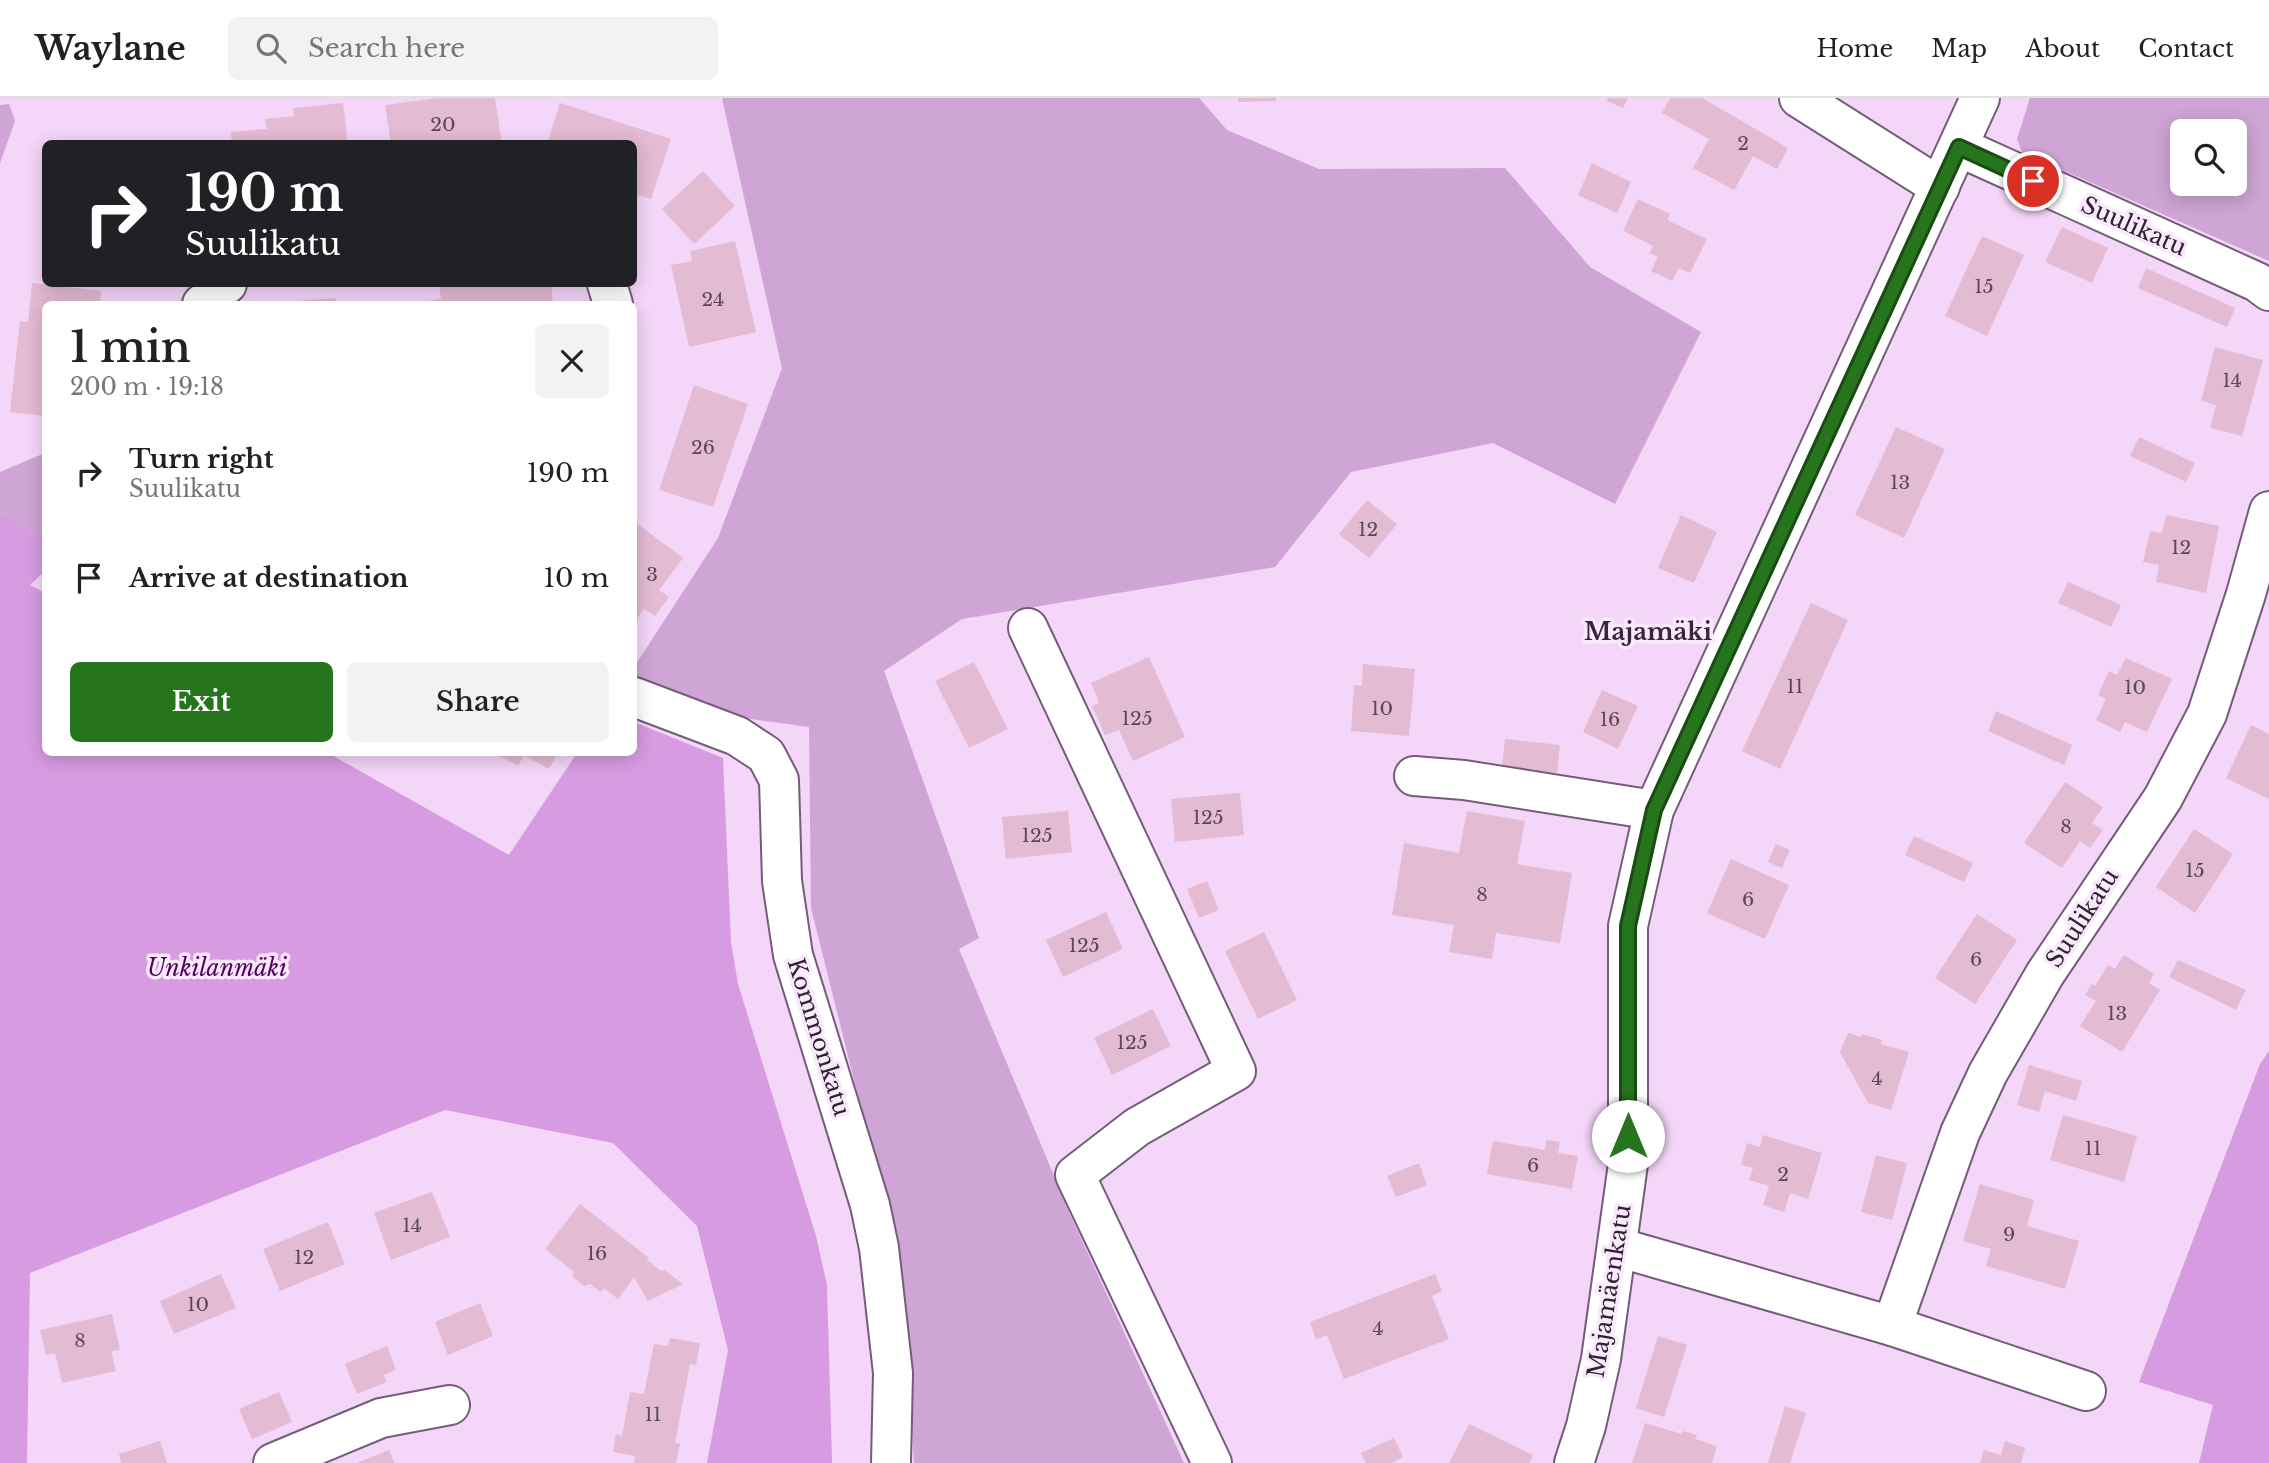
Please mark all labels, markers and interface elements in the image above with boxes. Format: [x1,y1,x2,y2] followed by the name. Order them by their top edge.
[228,17,718,80] search box
[35,28,186,69] text: Waylane
[252,29,290,67] icon: search
[308,32,465,64] text: Search here
[1817,34,1893,63] text: Home
[1931,34,1987,63] text: Map
[2025,34,2100,63] text: About
[2138,34,2234,63] text: Contact
[430,113,456,136] house number: 20
[2170,119,2247,196] map controls
[2170,119,2247,196] button: search
[1737,132,1749,155] house number: 2
[2003,151,2063,211] pin
[2014,162,2052,200] icon: arrive
[185,163,344,224] text: 190 m
[70,168,161,259] icon: right
[2077,190,2191,262] street label: Suulikatu
[185,224,341,264] text: Suulikatu
[1974,275,1994,298] house number: 15
[702,288,724,311] house number: 24
[70,321,191,373] text: 1 min
[535,324,609,398] button: close
[2222,369,2242,392] house number: 14
[70,373,224,401] text: 200 m · 19:18
[691,436,715,459] house number: 26
[129,443,274,475] text: Turn right
[70,454,108,492] icon: right
[527,457,609,489] text: 190 m
[1890,471,1910,494] house number: 13
[129,475,241,503] text: Suulikatu
[1358,518,1378,541] house number: 12
[2171,536,2191,559] house number: 12
[70,559,108,597] icon: arrive
[129,562,409,594] text: Arrive at destination
[543,562,609,594] text: 10 m
[646,563,658,586] house number: 3
[1584,617,1712,646] district label: Majamäki
[70,662,333,742] button: Exit
[347,662,609,742] button: Share
[1787,675,1803,698] house number: 11
[2124,676,2146,699] house number: 10
[1371,697,1393,720] house number: 10
[1122,707,1152,730] house number: 125
[1600,708,1620,731] house number: 16
[1193,806,1223,829] house number: 125
[2060,815,2072,838] house number: 8
[1022,824,1052,847] house number: 125
[2185,859,2205,882] house number: 15
[2040,863,2124,973] street label: Suulikatu
[1476,883,1488,906] house number: 8
[1742,888,1754,911] house number: 6
[1069,934,1099,957] house number: 125
[1970,948,1982,971] house number: 6
[147,954,287,982] park label: Unkilanmäki
[782,955,856,1119] street label: Kommonkatu
[2107,1002,2127,1025] house number: 13
[1117,1031,1147,1054] house number: 125
[1871,1067,1883,1090] house number: 4
[1591,1099,1665,1173] position arrow
[2085,1137,2101,1160] house number: 11
[1527,1154,1539,1177] house number: 6
[1777,1163,1789,1186] house number: 2
[1581,1202,1637,1380] street label: Majamäenkatu
[402,1214,422,1237] house number: 14
[2003,1223,2015,1246] house number: 9
[587,1242,607,1265] house number: 16
[294,1246,314,1269] house number: 12
[187,1293,209,1316] house number: 10
[1372,1317,1384,1340] house number: 4
[74,1329,86,1352] house number: 8
[645,1403,661,1426] house number: 11

